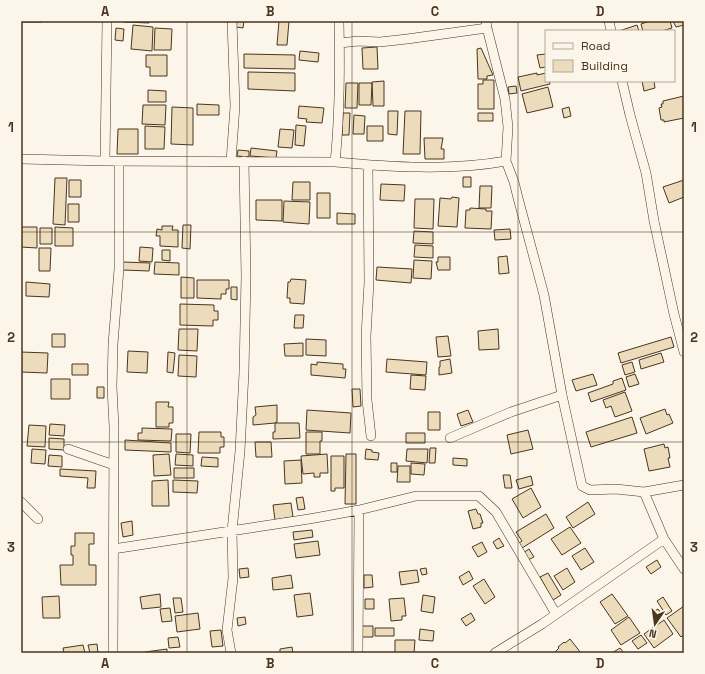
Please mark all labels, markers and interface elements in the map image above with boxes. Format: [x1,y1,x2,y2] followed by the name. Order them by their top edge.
[101,3,110,20] text: A
[266,3,275,20] text: B
[431,3,439,20] text: C
[596,3,605,20] text: D
[545,30,675,82] legend
[581,38,610,54] text: Road
[581,58,628,74] text: Building
[8,119,14,136] text: 1
[691,119,697,136] text: 1
[7,329,15,346] text: 2
[690,329,698,346] text: 2
[7,539,15,556] text: 3
[690,539,698,556] text: 3
[635,604,675,644] north arrow
[648,626,658,641] text: N
[101,655,110,672] text: A
[266,655,275,672] text: B
[431,655,439,672] text: C
[596,655,605,672] text: D

